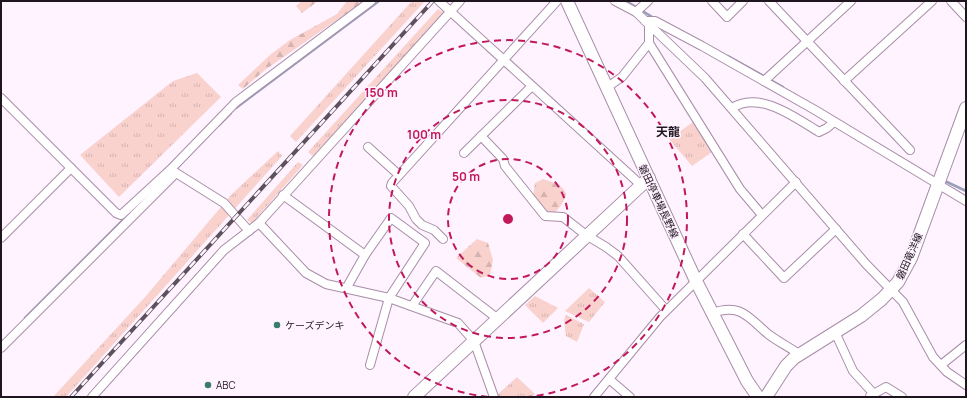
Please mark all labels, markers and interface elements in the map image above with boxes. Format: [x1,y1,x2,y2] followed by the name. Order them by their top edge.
[364,84,398,101] text: 150 m
[656,123,680,140] district label: 天龍
[407,126,441,143] text: 100 m
[636,162,682,240] street label: 磐田停車場長野線
[452,168,480,185] text: 50 m
[501,212,515,226] centre of rings
[892,230,926,282] street label: 磐田竜洋線
[285,318,345,332] place label: ケーズデンキ
[272,320,282,330] marker: ケーズデンキ
[216,378,236,392] place label: ABC
[203,380,213,390] marker: ABC

